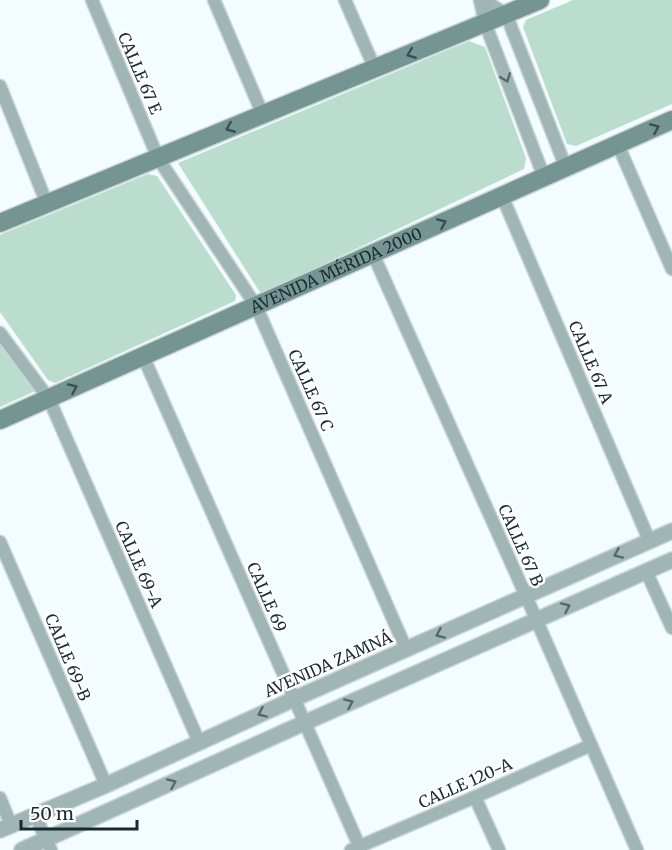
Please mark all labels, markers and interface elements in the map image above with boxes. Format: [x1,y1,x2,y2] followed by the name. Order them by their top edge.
[114,29,166,118] street label: CALLE 67 E
[406,47,417,59] one-way arrow
[499,72,511,83] one-way arrow
[226,121,237,133] one-way arrow
[649,123,660,135] one-way arrow
[436,218,447,230] one-way arrow
[246,223,425,317] street label: AVENIDA MÉRIDA 2000
[565,318,618,407] street label: CALLE 67 A
[284,346,338,434] street label: CALLE 67 C
[66,383,77,395] one-way arrow
[494,501,548,589] street label: CALLE 67 B
[111,518,167,611] street label: CALLE 69-A
[614,547,625,559] one-way arrow
[243,559,291,635] street label: CALLE 69
[560,602,571,614] one-way arrow
[41,611,95,704] street label: CALLE 69-B
[260,627,396,702] street label: AVENIDA ZAMNÁ
[436,627,447,639] one-way arrow
[343,698,354,710] one-way arrow
[258,706,269,718] one-way arrow
[415,753,515,813] street label: CALLE 120-A
[165,778,176,790] one-way arrow
[21,793,136,831] scale bar
[30,802,74,825] text: 50 m

